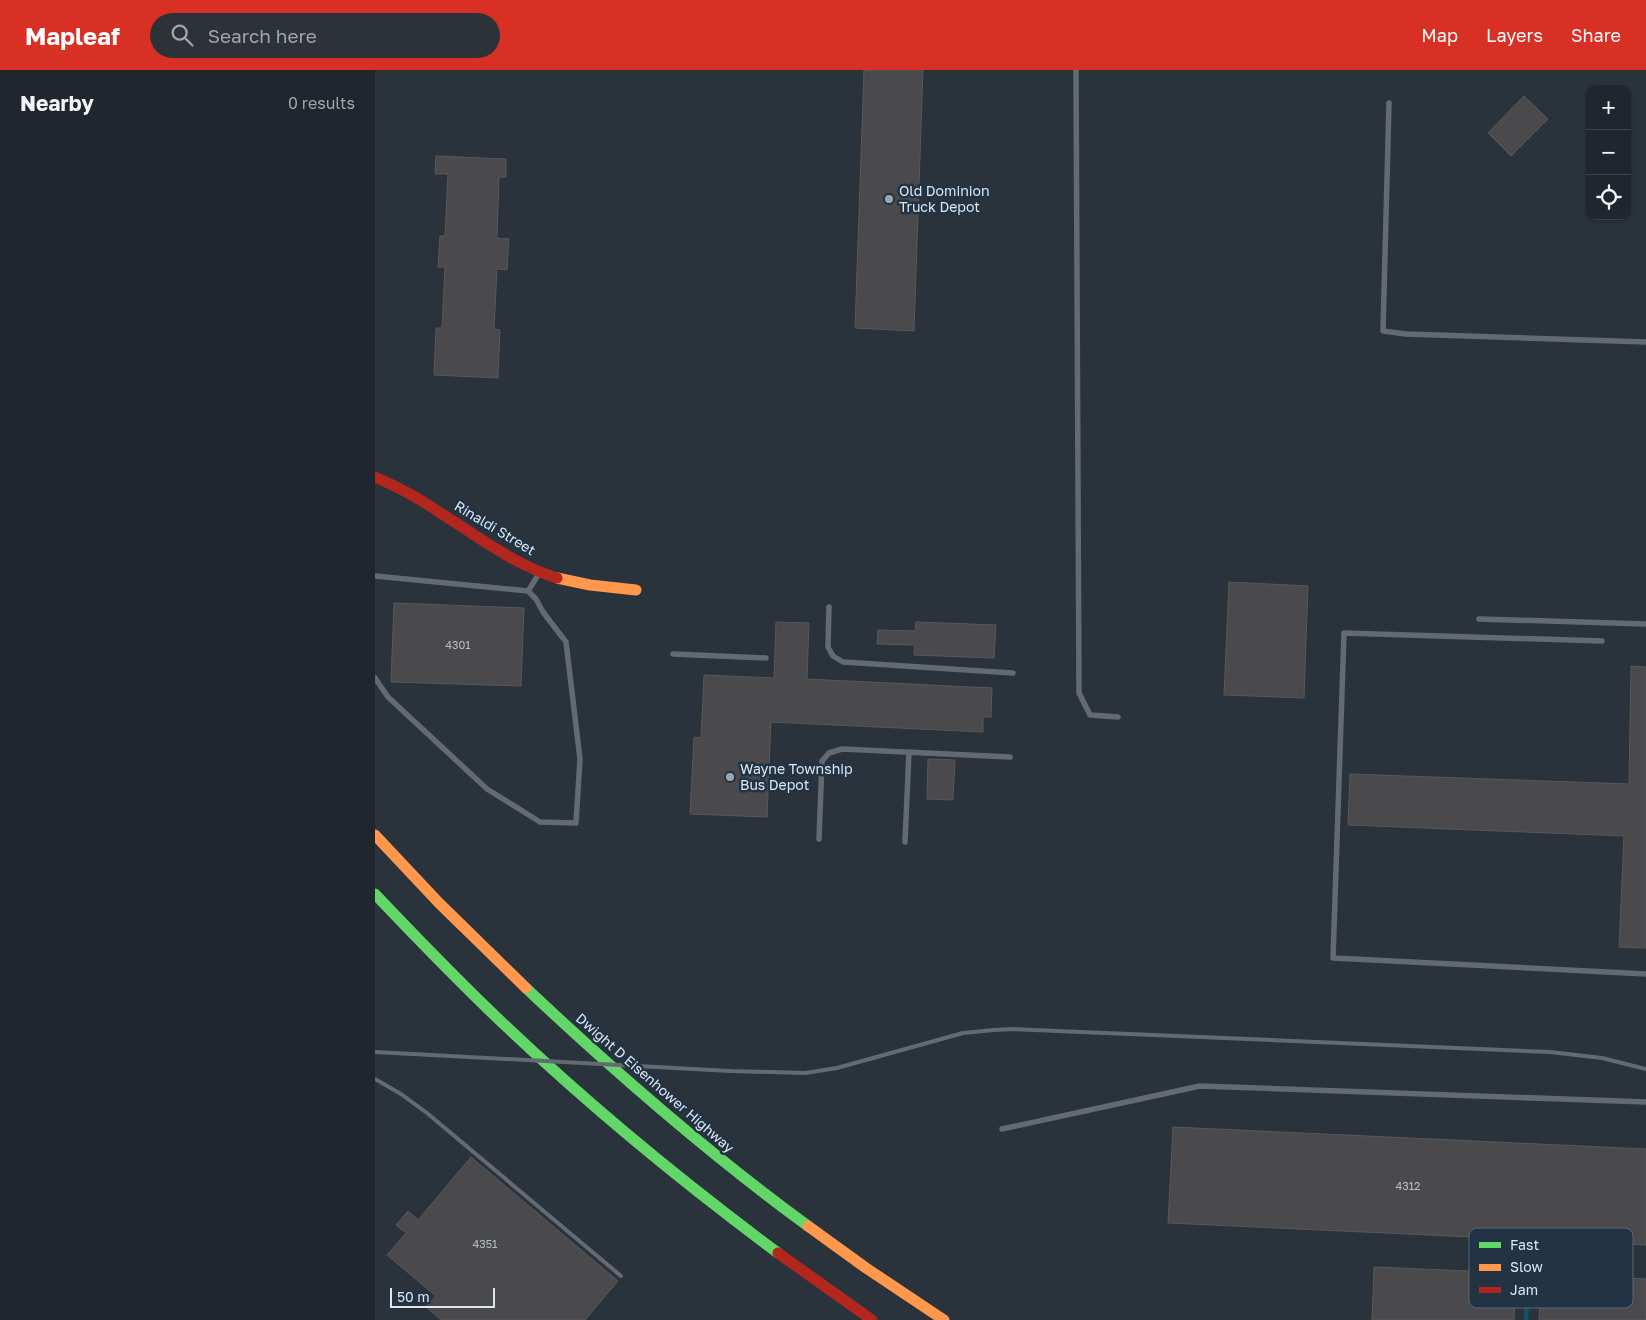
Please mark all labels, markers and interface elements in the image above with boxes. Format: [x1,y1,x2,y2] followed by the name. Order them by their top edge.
[150,13,500,58] search box
[25,21,120,50] text: Mapleaf
[168,21,196,49] icon: search
[208,24,317,47] text: Search here
[1421,24,1458,46] text: Map
[1486,24,1543,46] text: Layers
[1571,24,1621,46] text: Share
[1586,85,1631,220] map controls
[1586,85,1631,130] button: +
[20,90,94,116] text: Nearby
[288,93,355,113] text: 0 results
[1586,130,1631,175] button: −
[1586,175,1631,220] button: locate
[899,182,990,215] place label: Old Dominion Truck Depot
[883,193,895,205] marker: Old Dominion Truck Depot
[452,497,539,558] street label: Rinaldi Street
[445,638,471,651] house number: 4301
[740,760,853,793] place label: Wayne Township Bus Depot
[724,771,736,783] marker: Wayne Township Bus Depot
[573,1009,738,1156] street label: Dwight D Eisenhower Highway
[1396,1179,1420,1192] house number: 4312
[1469,1228,1633,1308] legend
[1510,1236,1539,1253] text: Fast
[473,1237,497,1250] house number: 4351
[1510,1258,1543,1275] text: Slow
[1510,1281,1538,1298] text: Jam
[390,1285,495,1308] scale bar
[397,1288,430,1305] text: 50 m

